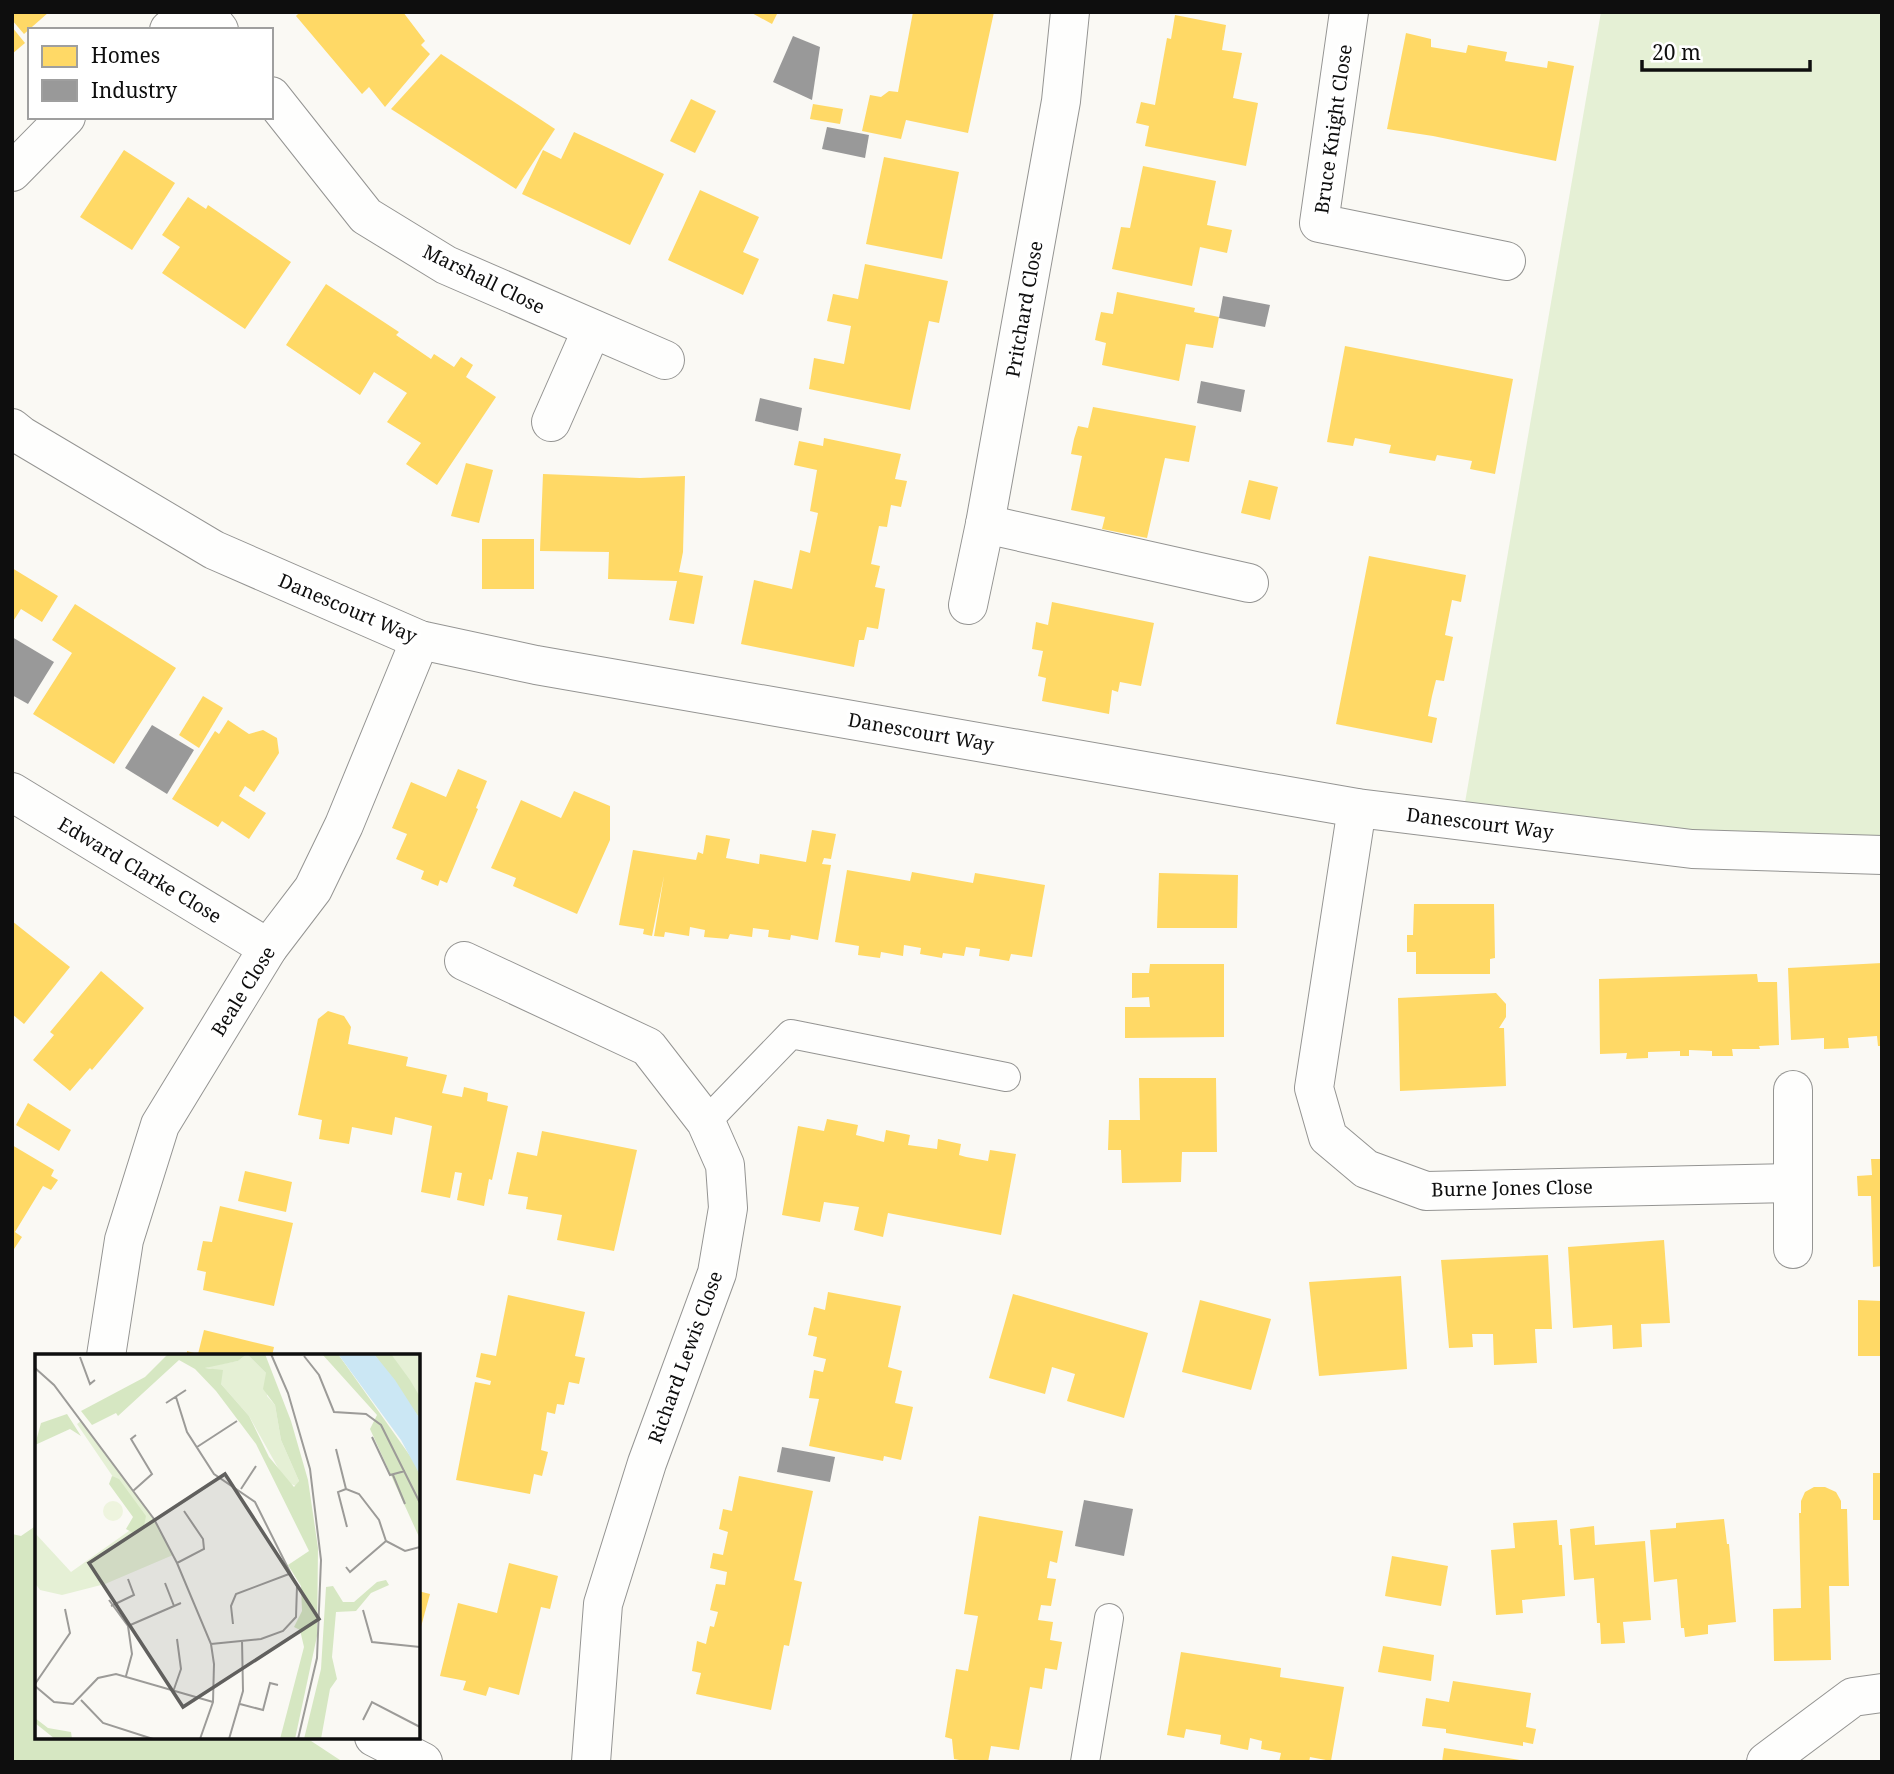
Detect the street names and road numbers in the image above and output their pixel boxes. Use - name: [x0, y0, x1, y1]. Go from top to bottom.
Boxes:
- street label: Bruce Knight Close: [1308, 43, 1358, 215]
- street label: Marshall Close: [419, 238, 549, 320]
- street label: Pritchard Close: [999, 239, 1049, 379]
- street label: Danescourt Way: [275, 567, 421, 649]
- street label: Danescourt Way: [846, 706, 996, 758]
- street label: Danescourt Way: [1405, 801, 1555, 845]
- street label: Edward Clarke Close: [53, 811, 227, 929]
- street label: Beale Close: [205, 941, 281, 1041]
- street label: Burne Jones Close: [1431, 1174, 1593, 1202]
- street label: Richard Lewis Close: [642, 1267, 728, 1447]

